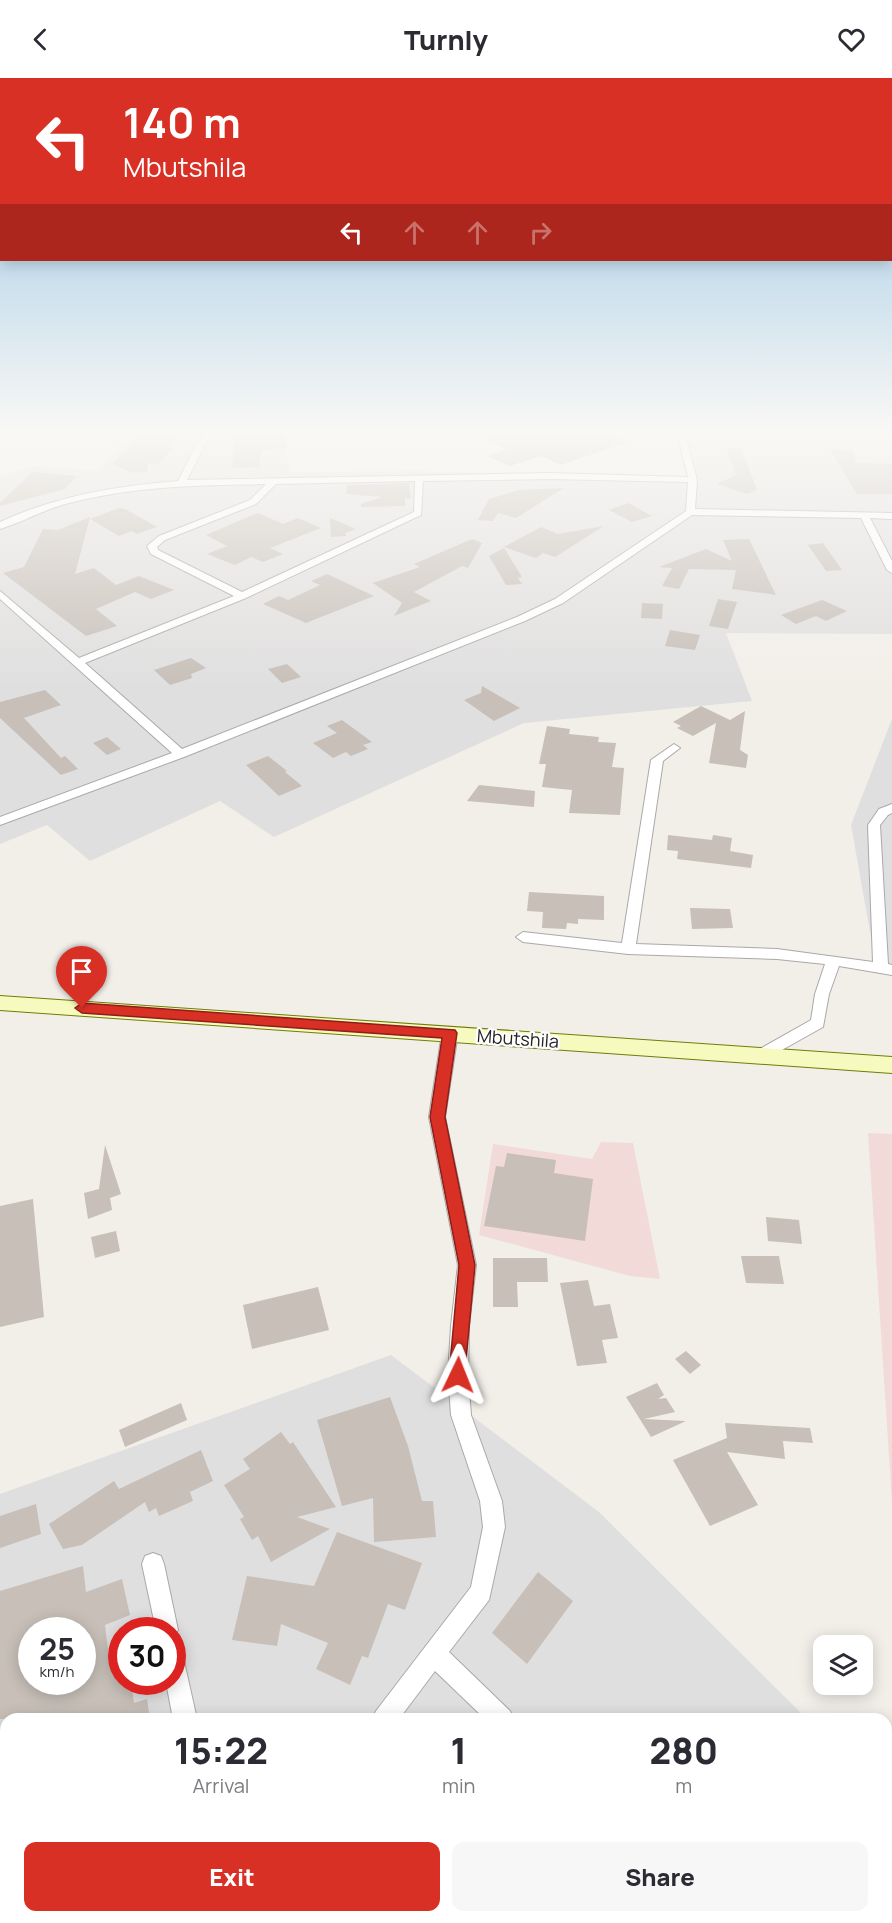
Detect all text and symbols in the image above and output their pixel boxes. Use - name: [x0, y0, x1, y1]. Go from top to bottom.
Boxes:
- text: Turnly: [404, 21, 488, 58]
- icon: back: [24, 23, 57, 56]
- icon: heart: [835, 23, 868, 56]
- text: 140 m: [123, 93, 241, 151]
- icon: left: [24, 102, 102, 180]
- text: Mbutshila: [123, 148, 246, 185]
- icon: left: [335, 216, 368, 249]
- icon: ahead: [398, 216, 431, 249]
- icon: ahead: [461, 216, 494, 249]
- icon: right: [524, 216, 557, 249]
- pin: [56, 946, 107, 1008]
- icon: arrive: [65, 955, 98, 988]
- street label: Mbutshila: [476, 1023, 560, 1053]
- position arrow: [426, 1343, 490, 1407]
- speed limit sign: 30: [108, 1617, 186, 1695]
- text: 25: [39, 1628, 75, 1669]
- map controls: [813, 1635, 873, 1695]
- button: layers: [813, 1635, 873, 1695]
- text: km/h: [40, 1661, 74, 1682]
- text: 15:22: [174, 1726, 268, 1775]
- text: 1: [451, 1726, 467, 1775]
- text: 280: [650, 1726, 718, 1775]
- text: Arrival: [192, 1772, 250, 1799]
- text: min: [442, 1772, 475, 1799]
- text: m: [675, 1772, 692, 1799]
- button: Exit: [24, 1842, 440, 1911]
- button: Share: [452, 1842, 868, 1911]

